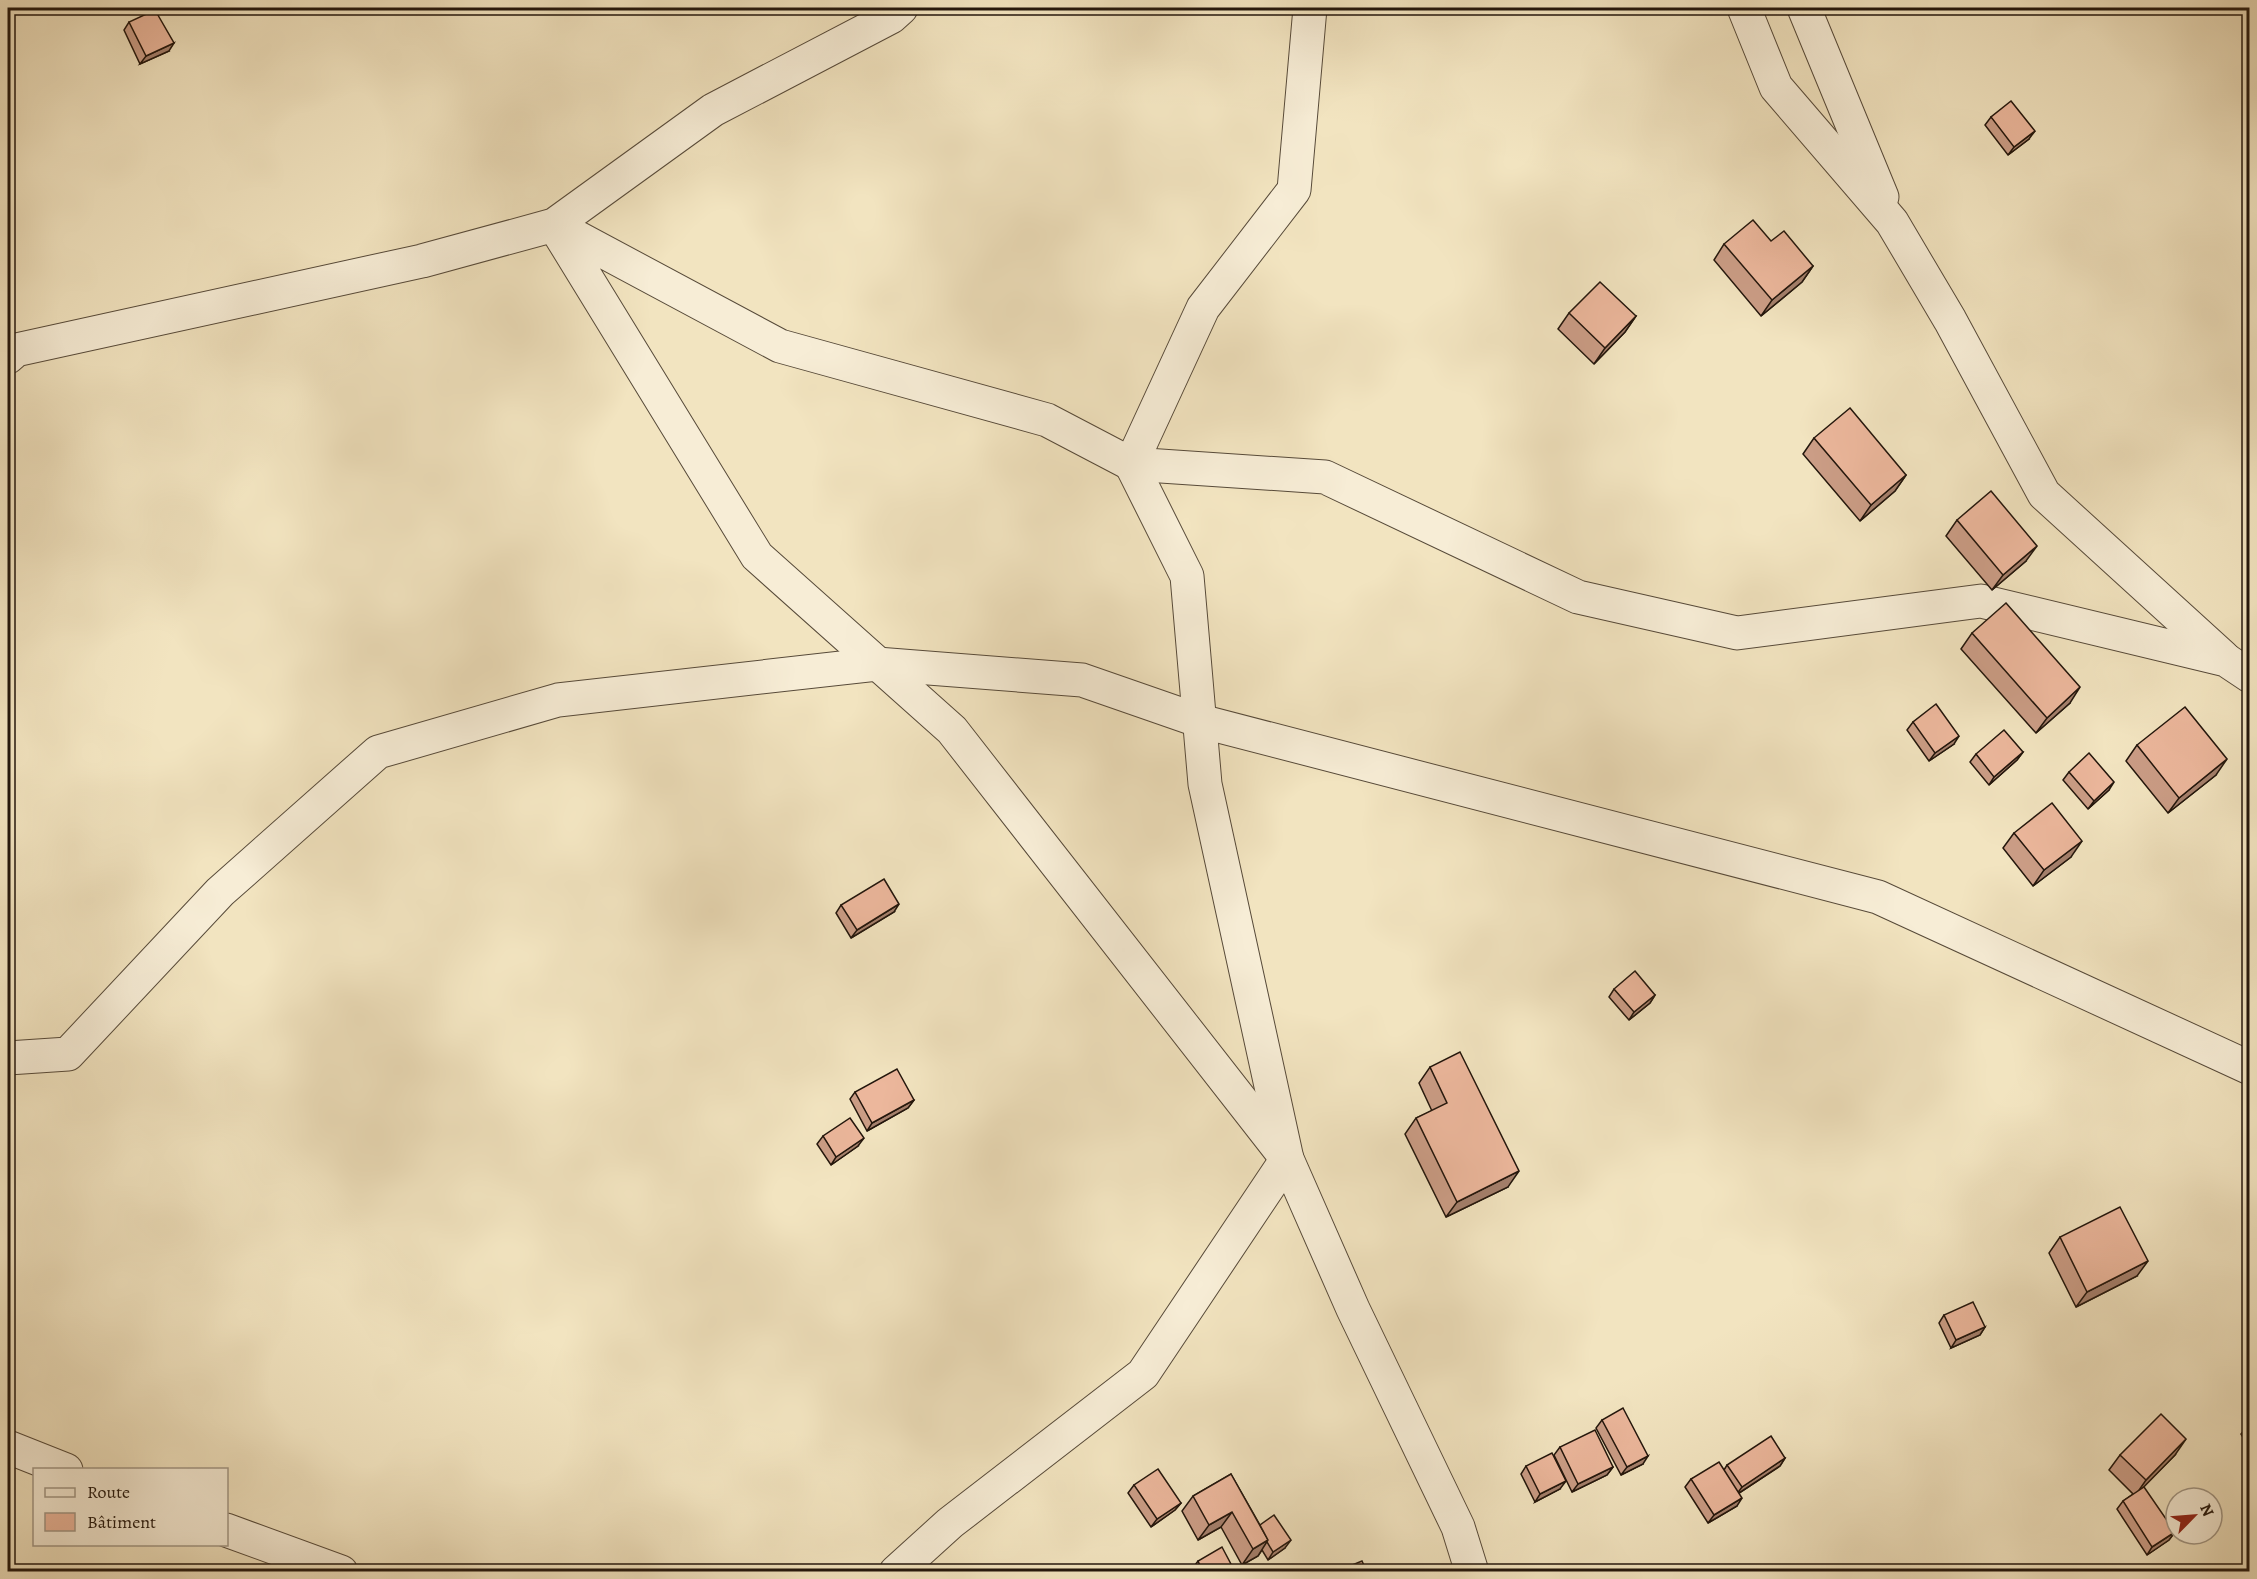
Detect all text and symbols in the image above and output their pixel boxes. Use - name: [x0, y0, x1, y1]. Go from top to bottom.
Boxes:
- legend: [33, 1468, 228, 1546]
- text: Route: [87, 1480, 130, 1504]
- north arrow: [2164, 1486, 2224, 1546]
- text: N: [2194, 1500, 2219, 1520]
- text: Bâtiment: [87, 1510, 156, 1534]

